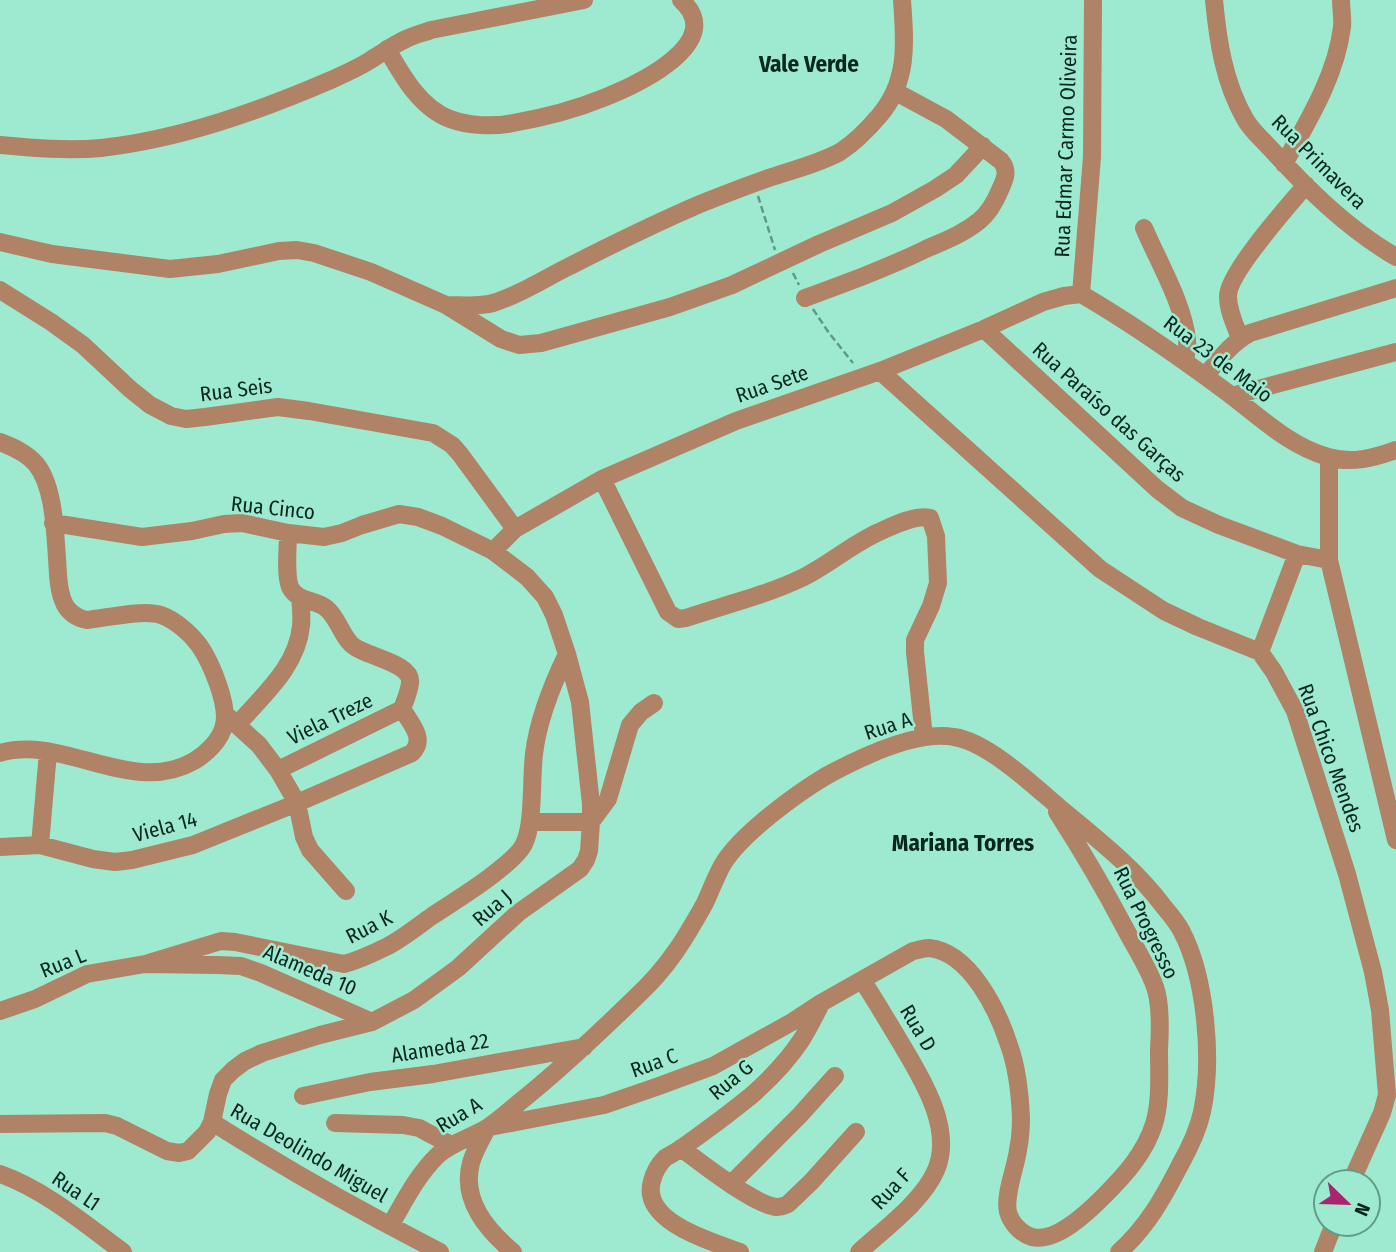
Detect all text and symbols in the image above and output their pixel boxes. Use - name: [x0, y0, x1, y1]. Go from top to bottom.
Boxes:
- street label: Rua Edmar Carmo Oliveira: [1049, 34, 1083, 258]
- district label: Vale Verde: [758, 50, 859, 78]
- street label: Rua Primavera: [1266, 109, 1372, 215]
- street label: Rua 23 de Maio: [1159, 310, 1277, 408]
- street label: Rua Paraíso das Garças: [1027, 336, 1191, 488]
- street label: Rua Sete: [732, 359, 812, 409]
- street label: Rua Seis: [198, 373, 274, 407]
- street label: Rua Cinco: [230, 491, 316, 525]
- street label: Rua Chico Mendes: [1292, 680, 1370, 836]
- street label: Viela Treze: [283, 687, 377, 751]
- street label: Rua A: [861, 706, 915, 746]
- street label: Viela 14: [130, 806, 200, 848]
- district label: Mariana Torres: [892, 829, 1034, 857]
- street label: Rua Progresso: [1108, 863, 1184, 983]
- street label: Rua J: [467, 884, 517, 932]
- street label: Rua K: [341, 904, 397, 950]
- street label: Alameda 10: [259, 939, 361, 1001]
- street label: Rua L: [36, 942, 90, 984]
- street label: Rua D: [894, 1000, 942, 1056]
- street label: Alameda 22: [389, 1027, 491, 1069]
- street label: Rua C: [627, 1042, 681, 1083]
- street label: Rua G: [704, 1054, 758, 1106]
- street label: Rua A: [431, 1091, 487, 1139]
- street label: Rua Deolindo Miguel: [226, 1097, 393, 1209]
- street label: Rua F: [866, 1163, 916, 1215]
- street label: Rua L1: [47, 1166, 105, 1216]
- north arrow: [1312, 1168, 1382, 1238]
- text: N: [1349, 1200, 1375, 1219]

